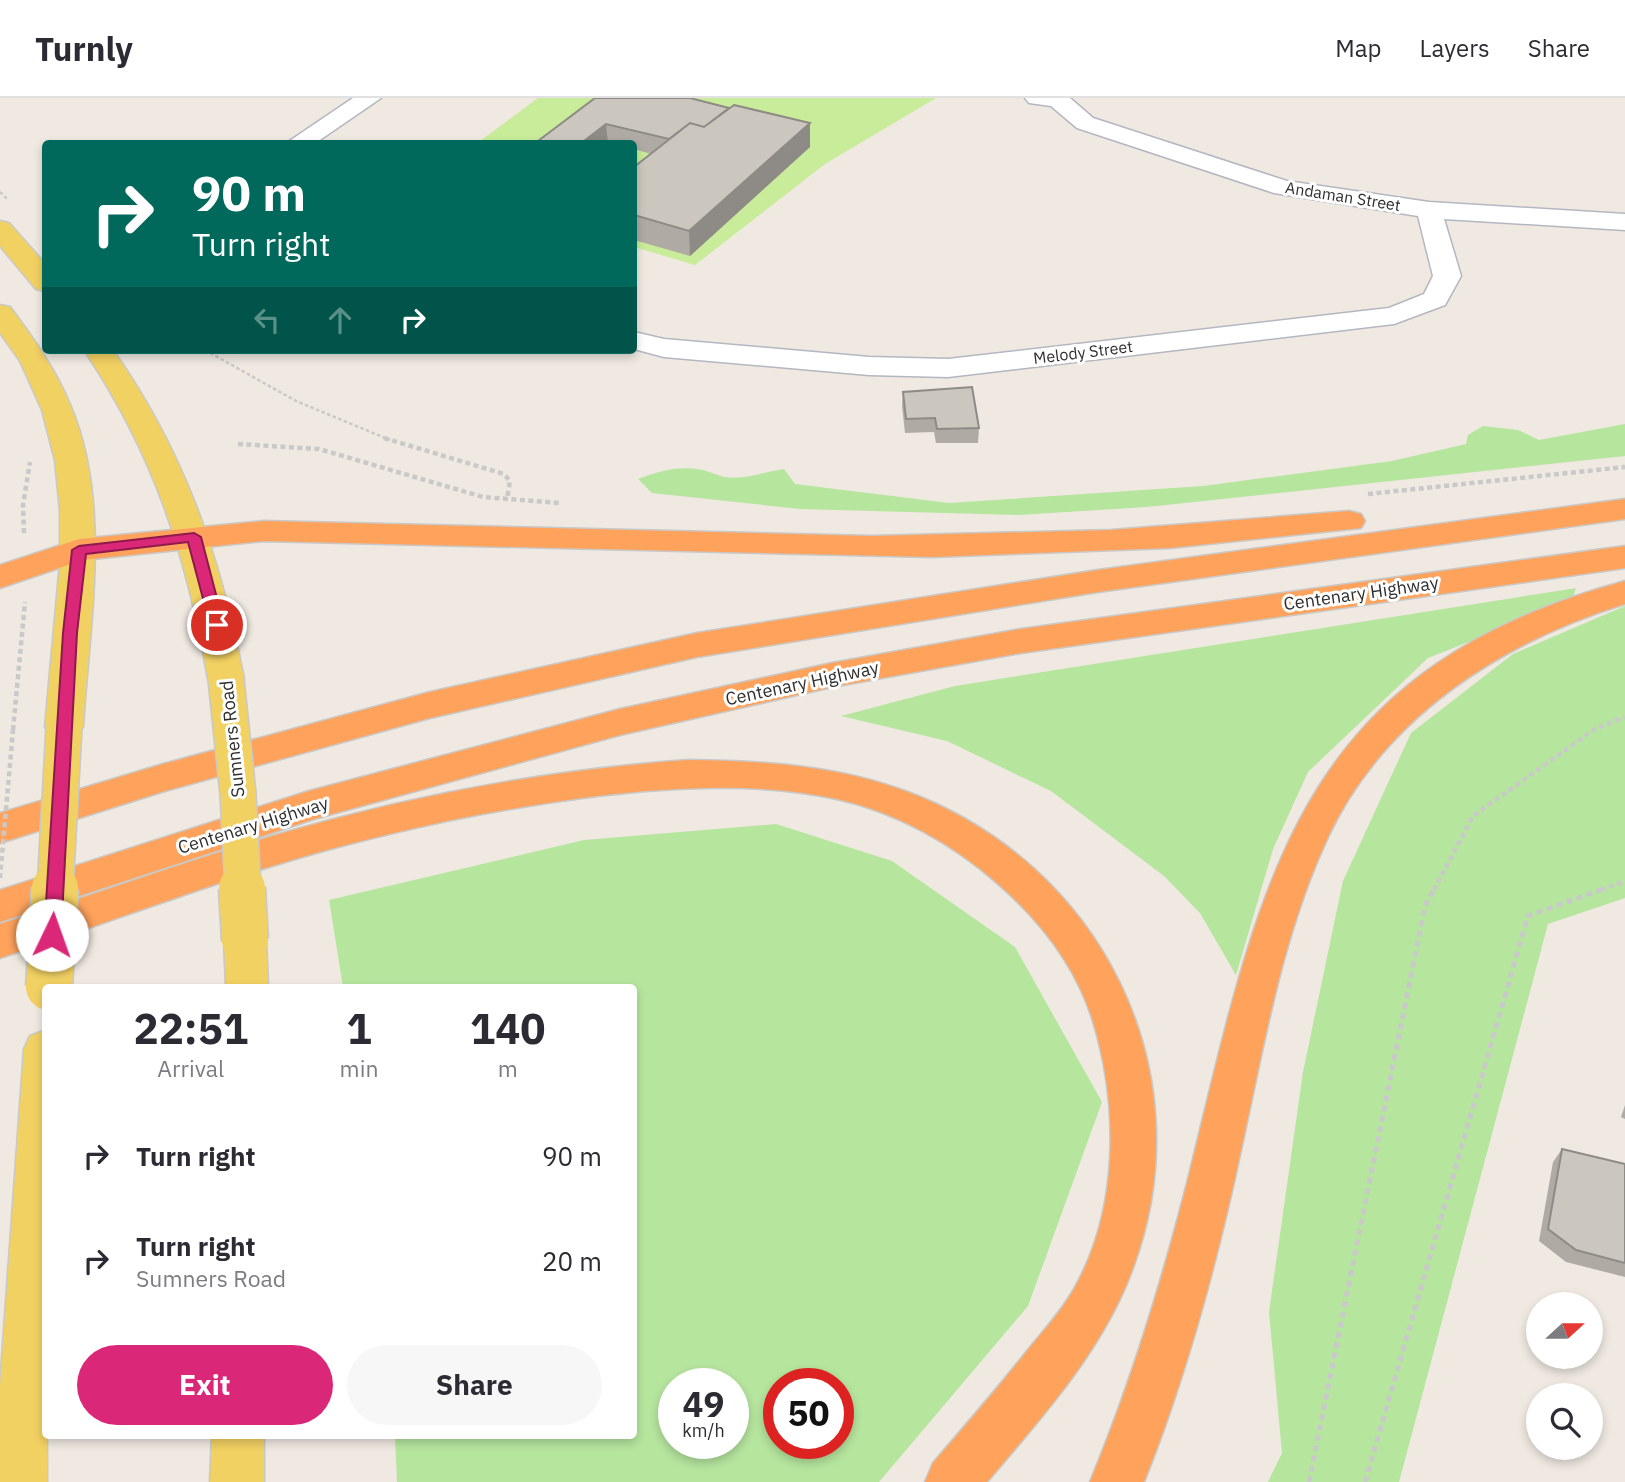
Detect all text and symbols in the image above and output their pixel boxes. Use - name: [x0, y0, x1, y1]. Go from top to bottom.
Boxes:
- text: Turnly: [35, 27, 133, 70]
- text: Map: [1335, 32, 1382, 64]
- text: Layers: [1420, 32, 1490, 64]
- text: Share: [1528, 32, 1590, 64]
- text: 90 m: [192, 161, 306, 224]
- icon: right: [77, 168, 168, 259]
- street label: Andaman Street: [1284, 177, 1402, 215]
- text: Turn right: [192, 223, 330, 265]
- icon: left: [248, 301, 286, 339]
- icon: ahead: [321, 301, 359, 339]
- icon: right: [394, 301, 432, 339]
- street label: Melody Street: [1032, 336, 1134, 368]
- street label: Centenary Highway: [1282, 571, 1440, 615]
- pin: [187, 595, 247, 655]
- icon: arrive: [198, 606, 236, 644]
- street label: Centenary Highway: [723, 656, 881, 710]
- street label: Sumners Road: [214, 679, 250, 799]
- street label: Centenary Highway: [175, 791, 331, 859]
- position arrow: [15, 898, 89, 972]
- text: 22:51: [133, 1001, 248, 1056]
- text: 1: [346, 1001, 372, 1056]
- text: 140: [470, 1001, 546, 1056]
- text: Arrival: [157, 1053, 224, 1083]
- text: min: [340, 1053, 378, 1083]
- text: m: [498, 1053, 518, 1083]
- icon: right: [77, 1137, 115, 1175]
- text: Turn right: [136, 1139, 255, 1173]
- text: 90 m: [542, 1139, 602, 1173]
- text: Turn right: [136, 1229, 255, 1263]
- icon: right: [77, 1242, 115, 1280]
- text: 20 m: [542, 1244, 602, 1278]
- text: Sumners Road: [136, 1263, 286, 1293]
- north arrow: [1526, 1292, 1603, 1368]
- map controls: [1526, 1292, 1603, 1460]
- button: Exit: [77, 1345, 333, 1425]
- button: Share: [347, 1345, 602, 1425]
- speed limit sign: 50: [763, 1368, 854, 1459]
- text: 49: [682, 1381, 725, 1427]
- button: search: [1526, 1383, 1603, 1460]
- text: km/h: [682, 1419, 725, 1442]

